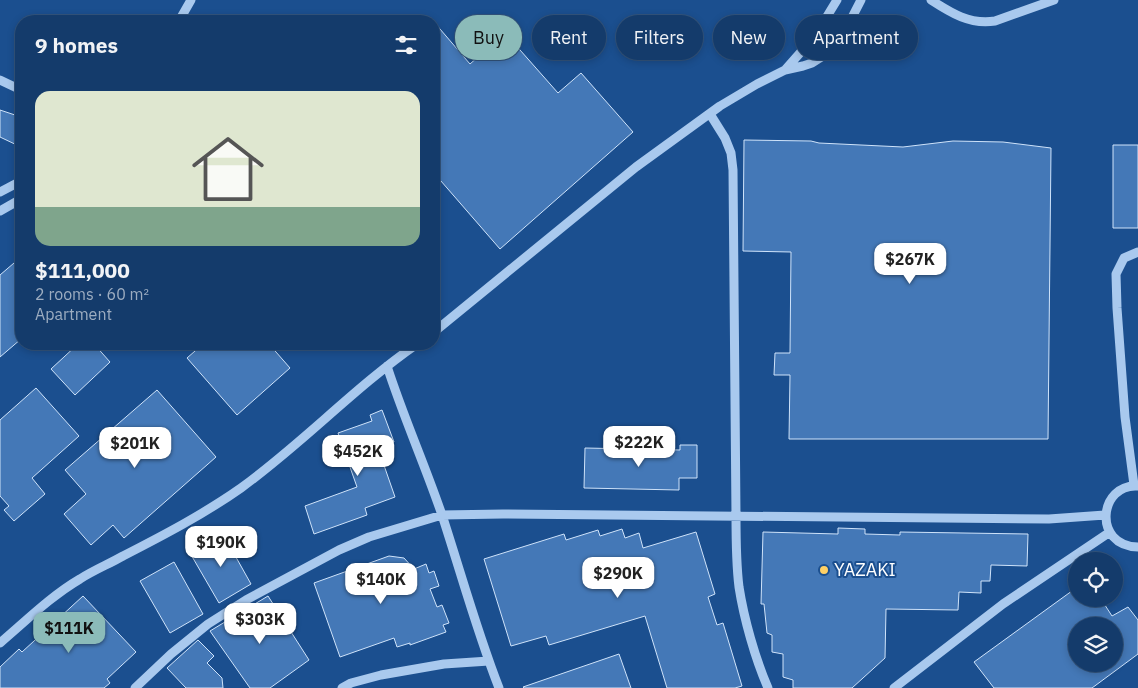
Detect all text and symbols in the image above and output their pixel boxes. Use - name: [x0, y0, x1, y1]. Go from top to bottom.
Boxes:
- chip: Buy: [455, 15, 522, 60]
- chip: Rent: [532, 15, 606, 60]
- chip: Filters: [616, 15, 703, 60]
- chip: New: [713, 15, 785, 60]
- chip: Apartment: [795, 15, 918, 60]
- text: 9 homes: [35, 31, 118, 59]
- icon: filters: [392, 31, 420, 59]
- icon: home: [183, 124, 273, 214]
- pin: $267K: [875, 242, 945, 285]
- text: $267K: [885, 249, 935, 269]
- text: $111,000: [35, 256, 130, 284]
- text: 2 rooms · 60 m²: [35, 284, 149, 304]
- text: Apartment: [35, 304, 112, 324]
- pin: $201K: [100, 426, 170, 469]
- pin: $222K: [604, 426, 674, 468]
- text: $222K: [614, 432, 664, 452]
- text: $201K: [110, 433, 160, 453]
- pin: $452K: [323, 434, 393, 477]
- text: $452K: [333, 441, 383, 461]
- pin: $190K: [186, 526, 256, 568]
- text: $190K: [196, 532, 246, 552]
- map controls: [1068, 552, 1123, 672]
- button: locate: [1068, 552, 1123, 607]
- pin: $290K: [583, 556, 653, 599]
- place label: YAZAKI: [834, 558, 896, 581]
- pin: $140K: [346, 562, 416, 605]
- text: $290K: [593, 563, 643, 583]
- marker: YAZAKI: [818, 564, 830, 576]
- text: $140K: [356, 569, 406, 589]
- pin: $303K: [225, 602, 295, 645]
- text: $303K: [235, 609, 285, 629]
- pin: $111K: [34, 612, 104, 654]
- button: layers: [1068, 617, 1123, 672]
- text: $111K: [44, 618, 94, 638]

